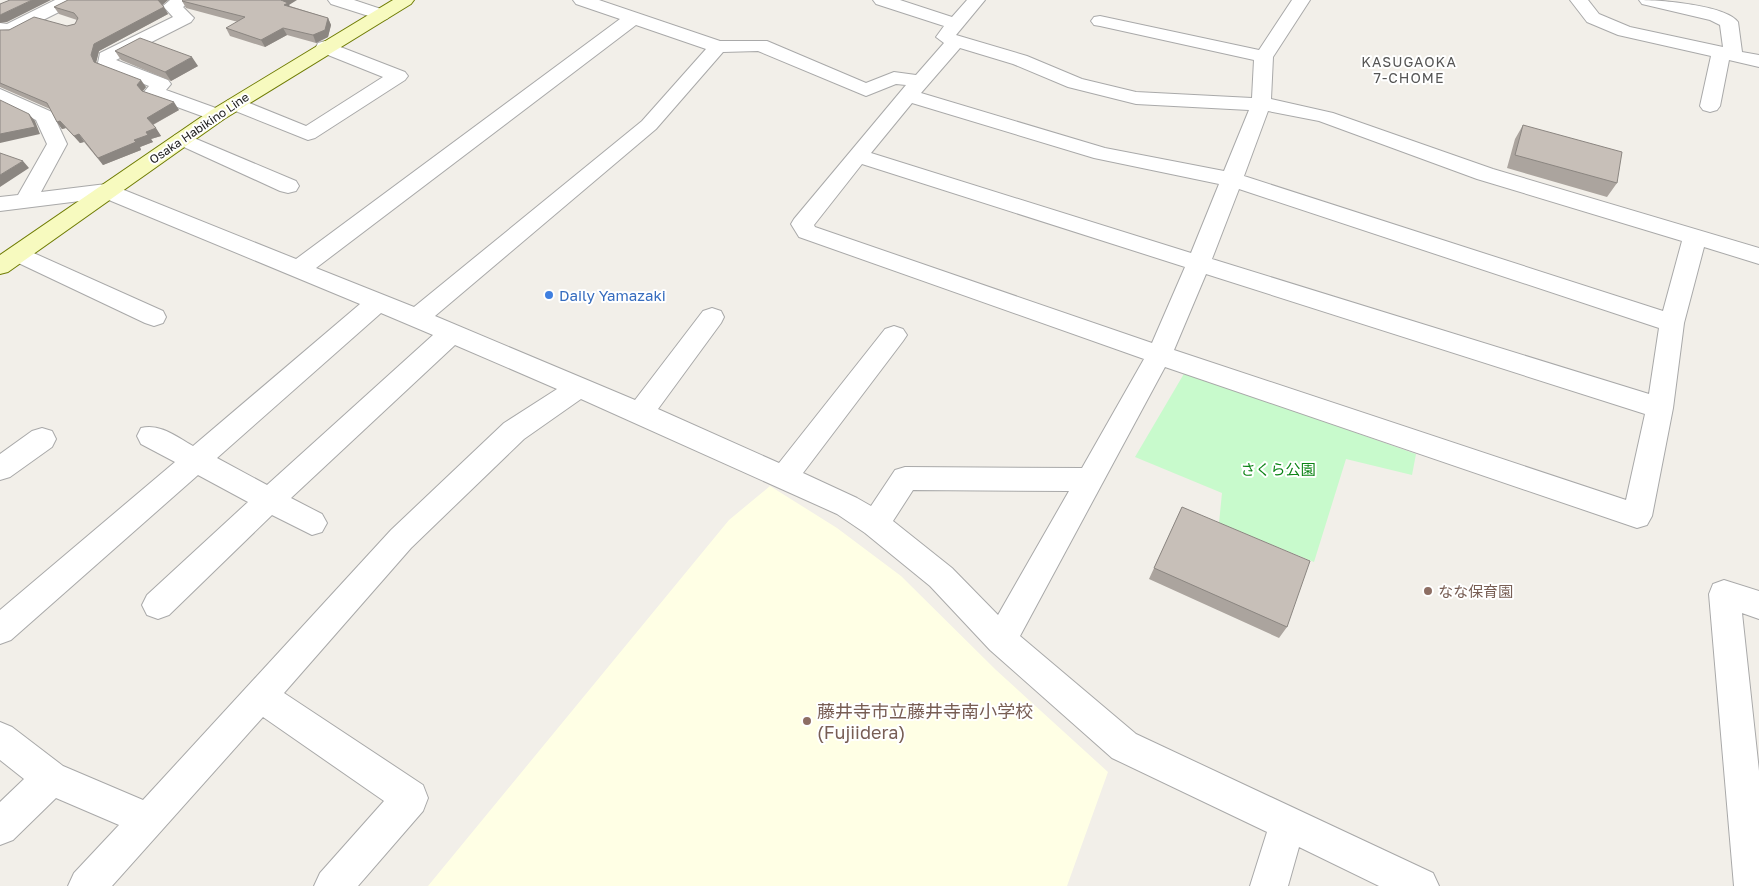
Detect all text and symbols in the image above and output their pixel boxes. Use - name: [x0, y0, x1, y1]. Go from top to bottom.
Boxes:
- district label: KASUGAOKA 7-CHOME: [1361, 53, 1457, 86]
- street label: Osaka Habikino Line: [146, 89, 252, 167]
- place label: Daily Yamazaki: [559, 286, 666, 304]
- marker: Daily Yamazaki: [543, 289, 555, 301]
- park label: さくら公園: [1240, 460, 1316, 478]
- place label: なな保育園: [1438, 582, 1513, 600]
- marker: なな保育園: [1422, 585, 1434, 597]
- place label: 藤井寺市立藤井寺南小学校 (Fujiidera): [817, 700, 1033, 743]
- marker: 藤井寺市立藤井寺南小学校 (Fujiidera): [801, 715, 813, 727]

